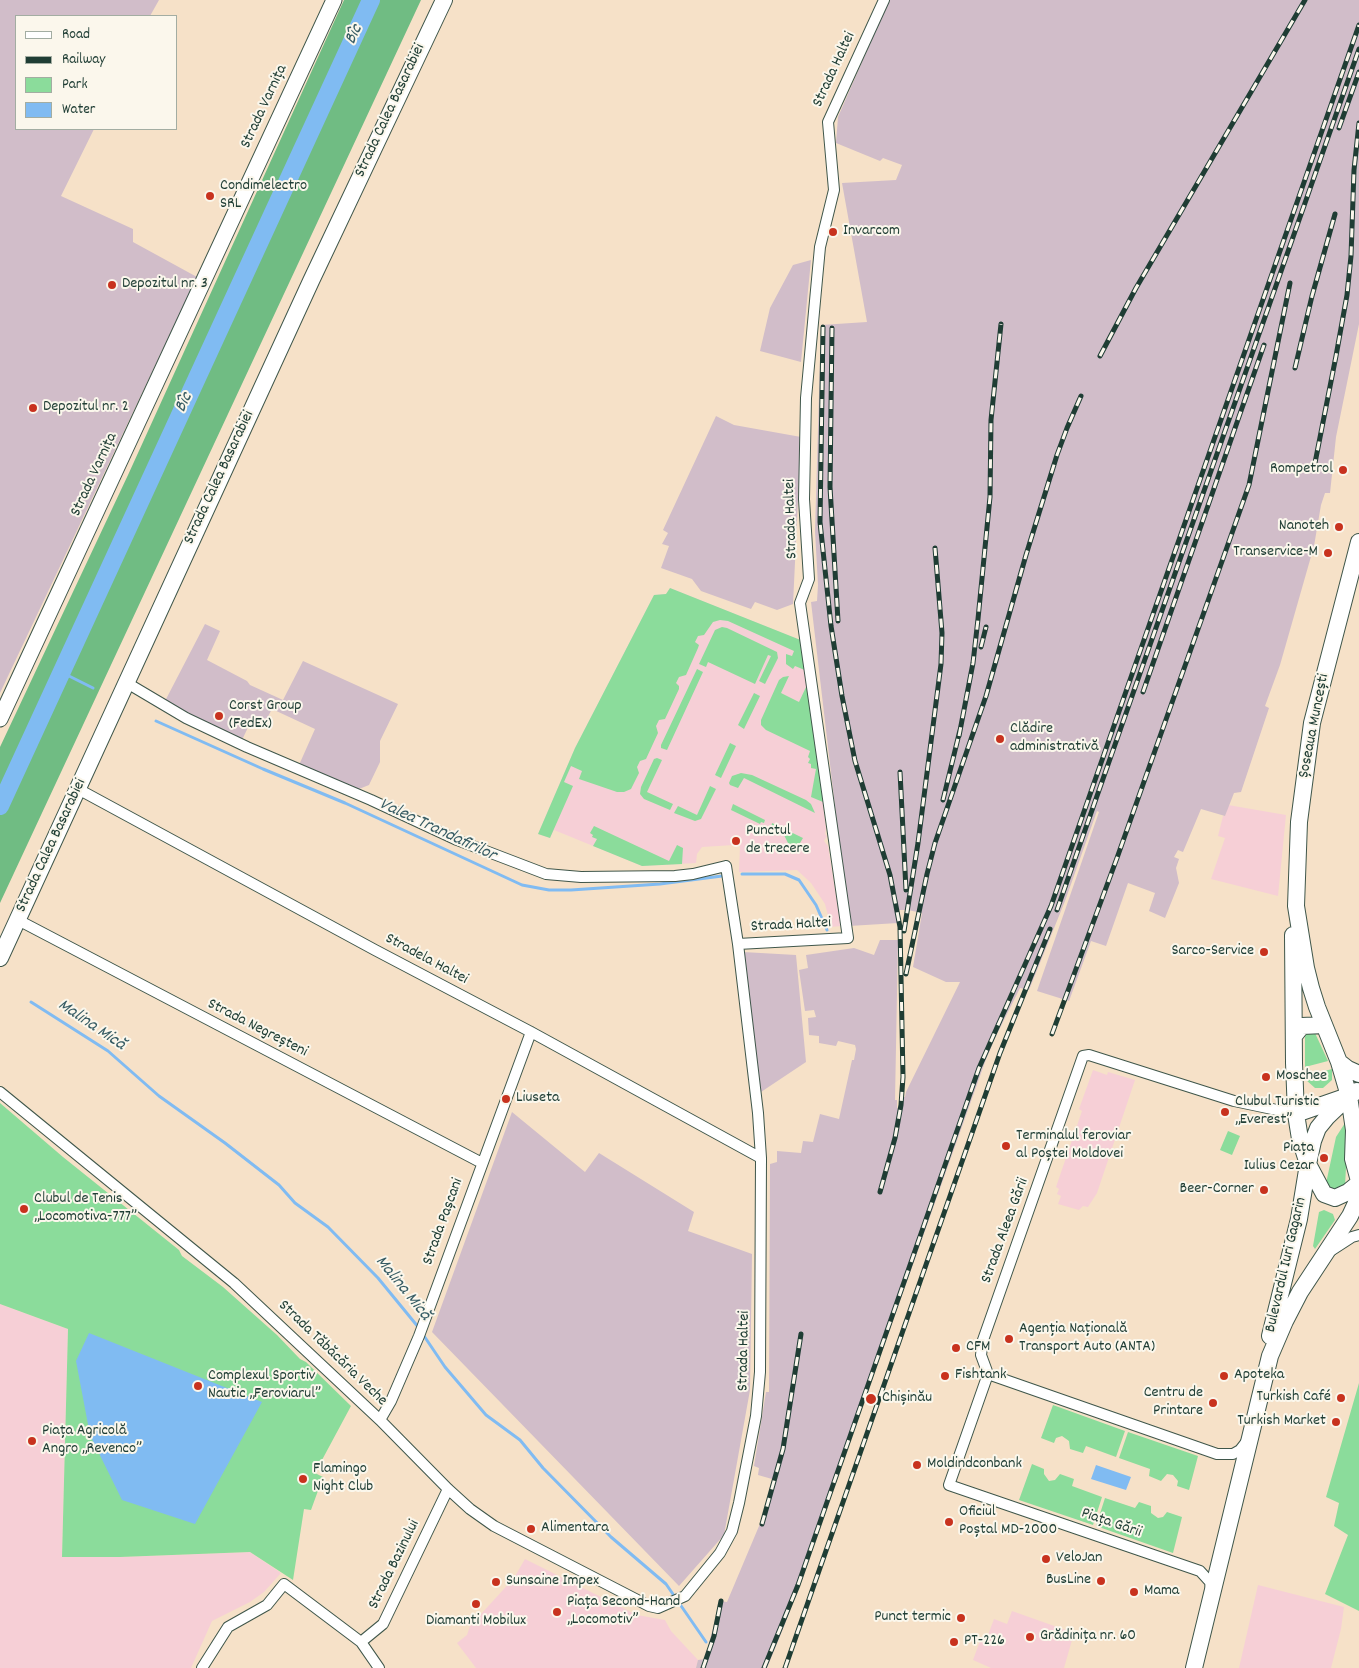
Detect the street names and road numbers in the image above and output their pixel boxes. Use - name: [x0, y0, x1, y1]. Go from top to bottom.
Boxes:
- street label: Strada Haltei: [809, 29, 861, 111]
- street label: Strada Calea Basarabiei: [352, 41, 430, 181]
- street label: Strada Varnița: [237, 62, 293, 152]
- street label: Strada Calea Basarabiei: [181, 408, 259, 548]
- street label: Strada Varnița: [67, 430, 123, 520]
- street label: Strada Haltei: [781, 478, 803, 560]
- street label: Șoseaua Muncești: [1295, 672, 1335, 780]
- street label: Strada Calea Basarabiei: [13, 776, 91, 916]
- street label: Strada Haltei: [750, 914, 832, 938]
- street label: Stradela Haltei: [381, 930, 471, 990]
- street label: Strada Negreșteni: [204, 995, 310, 1063]
- street label: Strada Pașcani: [419, 1176, 469, 1268]
- street label: Strada Aleea Gării: [978, 1176, 1034, 1286]
- street label: Bulevardul Iuri Gagarin: [1262, 1196, 1312, 1334]
- street label: Strada Tăbăcăria Veche: [273, 1297, 391, 1411]
- street label: Strada Haltei: [735, 1311, 755, 1391]
- street label: Piața Gării: [1078, 1505, 1144, 1543]
- street label: Strada Bazinului: [365, 1517, 425, 1613]

